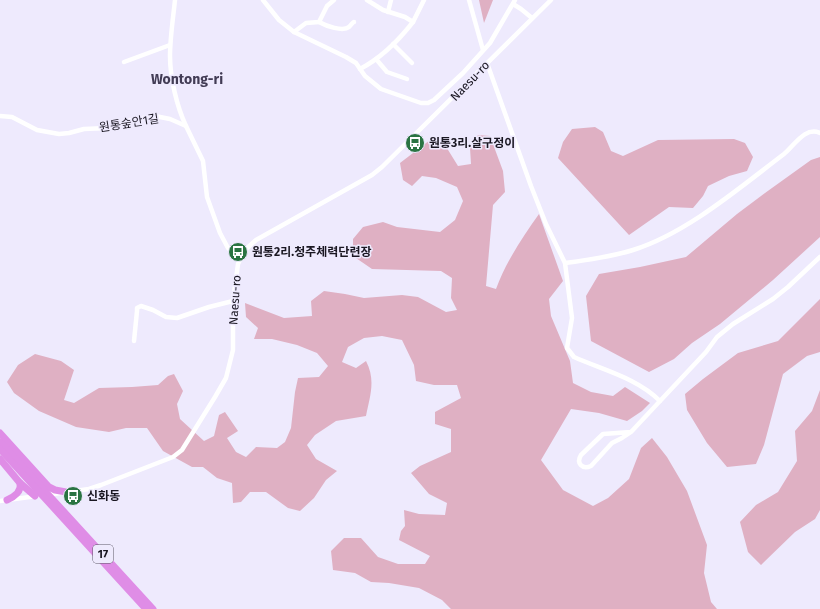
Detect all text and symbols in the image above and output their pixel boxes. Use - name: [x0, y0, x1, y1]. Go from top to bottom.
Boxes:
- street label: Naesu-ro: [448, 58, 492, 104]
- district label: Wontong-ri: [151, 71, 223, 88]
- street label: 원통숲안1길: [98, 111, 160, 135]
- bus stop icon: 원통3리.살구정이: [404, 132, 426, 154]
- place label: 원통3리.살구정이: [429, 136, 515, 150]
- bus stop icon: 원통2리.청주체력단련장: [227, 241, 249, 263]
- place label: 원통2리.청주체력단련장: [252, 245, 372, 259]
- street label: Naesu-ro: [226, 275, 244, 325]
- bus stop icon: 신화동: [62, 485, 84, 507]
- place label: 신화동: [87, 489, 120, 503]
- road number: 17: [93, 545, 113, 563]

